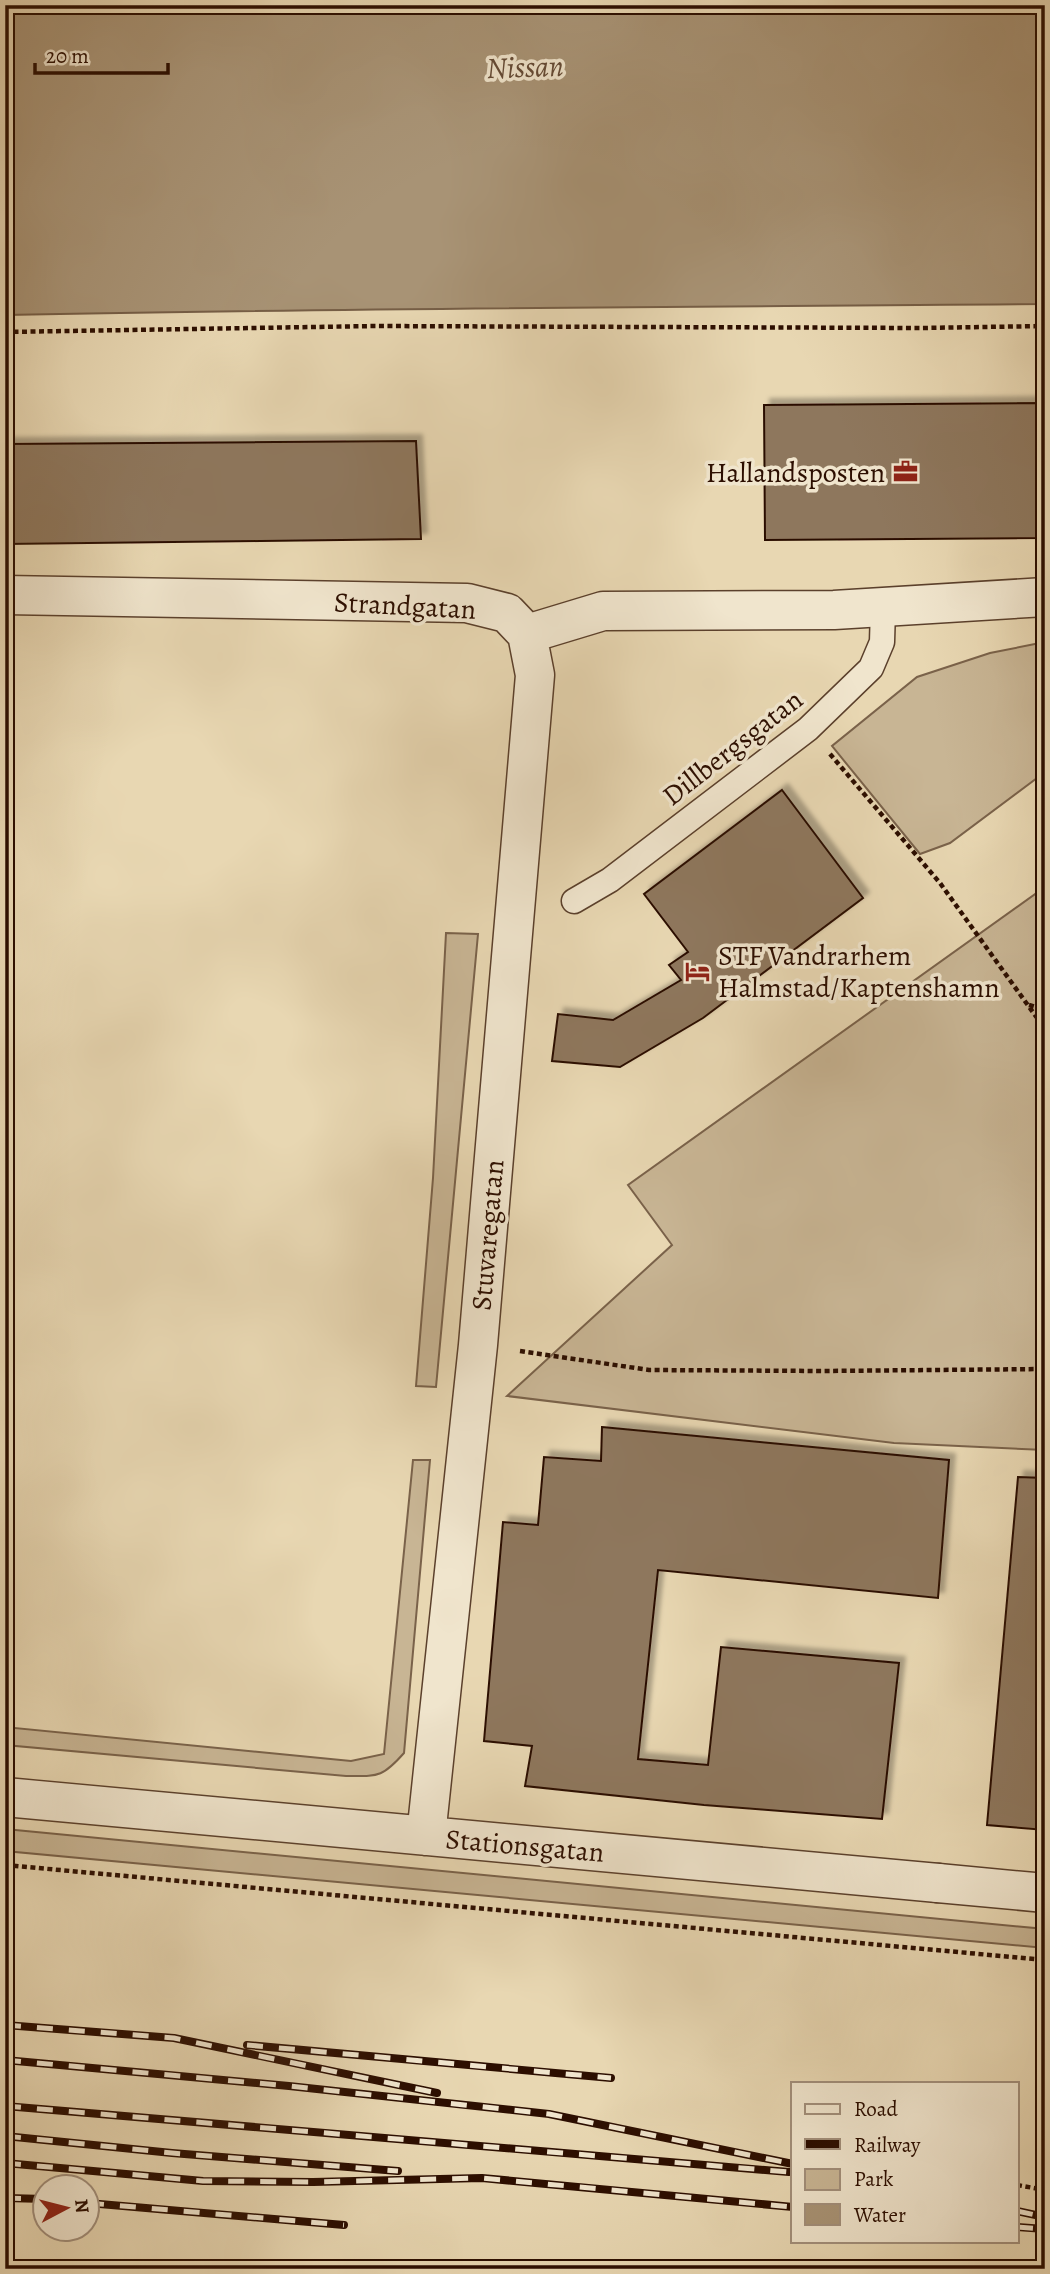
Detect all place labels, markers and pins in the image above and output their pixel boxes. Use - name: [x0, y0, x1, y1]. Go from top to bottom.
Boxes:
- place label: Hallandsposten: [706, 454, 885, 492]
- office icon: Hallandsposten: [891, 458, 919, 486]
- place label: STF Vandrarhem Halmstad/Kaptenshamn: [718, 937, 1000, 1007]
- hotel icon: STF Vandrarhem Halmstad/Kaptenshamn: [684, 957, 712, 985]

